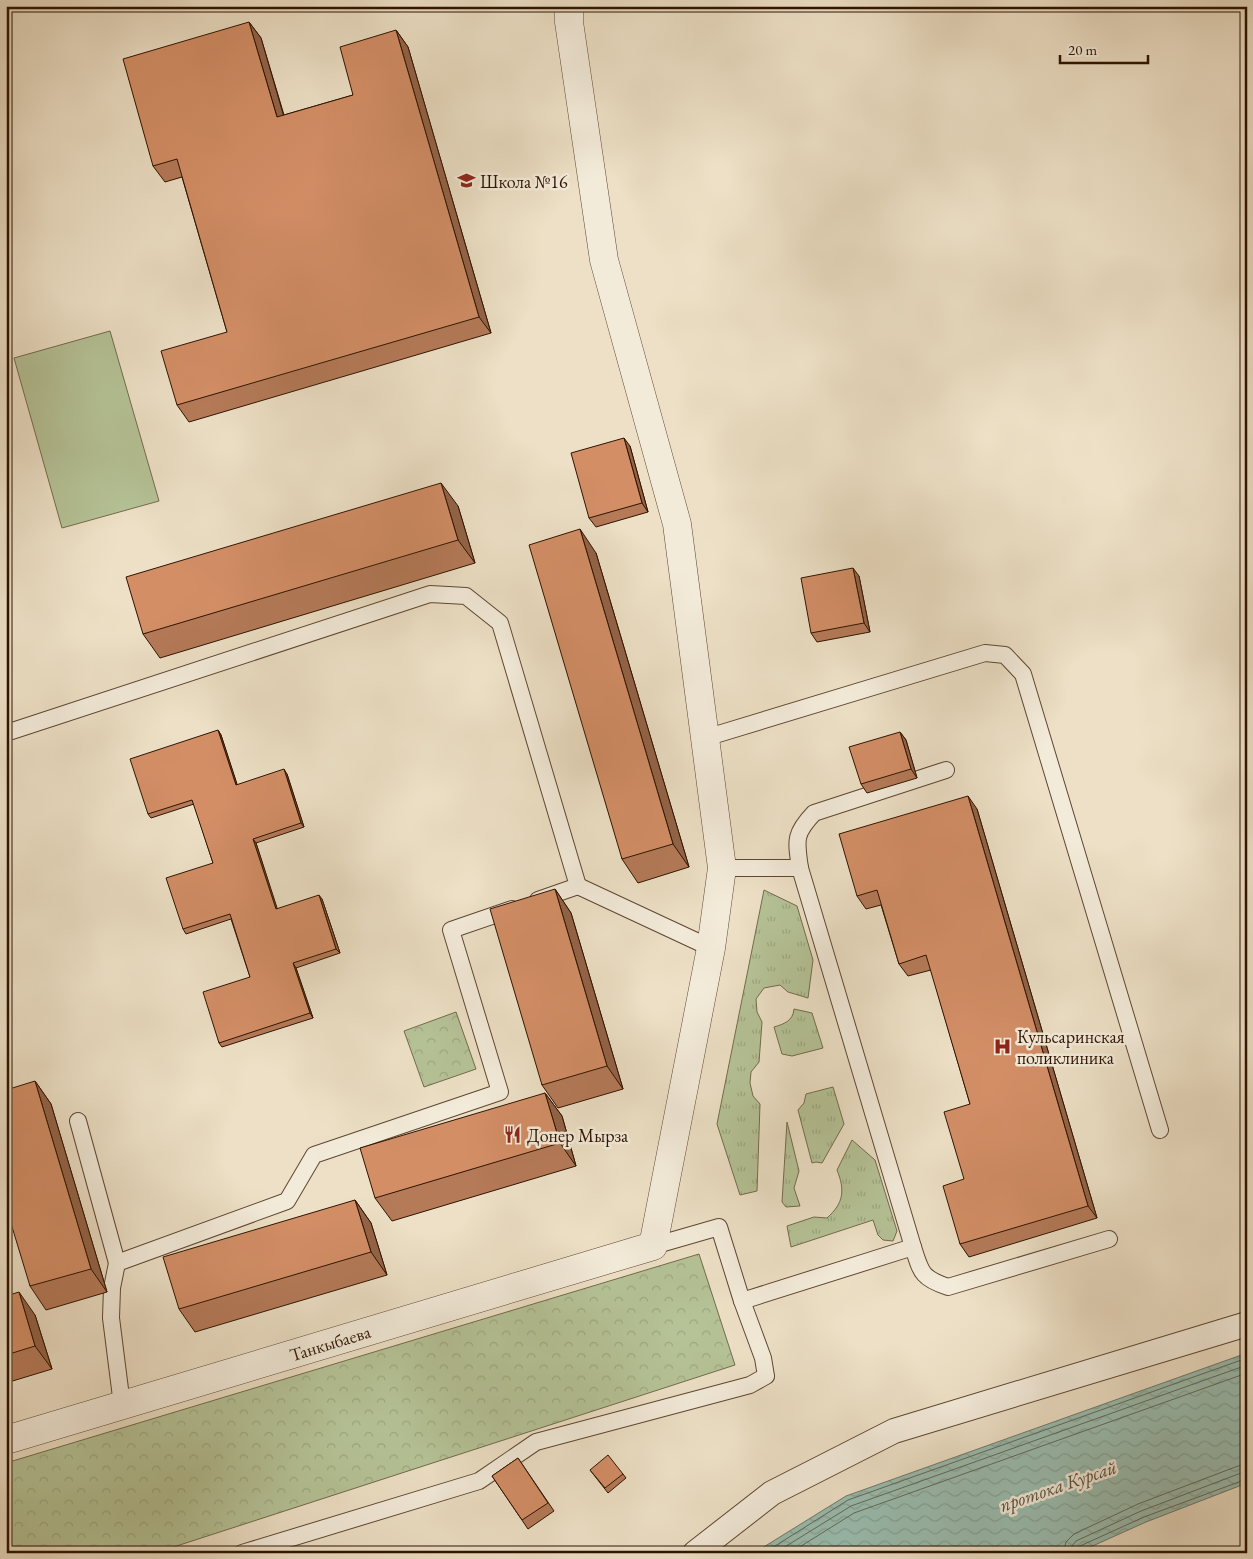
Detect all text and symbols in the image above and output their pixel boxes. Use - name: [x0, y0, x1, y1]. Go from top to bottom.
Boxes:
- scale bar: [1060, 32, 1148, 64]
- text: 20 m: [1068, 40, 1097, 59]
- place label: Школа №16: [480, 170, 568, 193]
- school or university icon: Школа №16: [456, 171, 476, 191]
- place label: Кульсаринская поликлиника: [1017, 1025, 1125, 1069]
- hospital icon: Кульсаринская поликлиника: [993, 1036, 1013, 1056]
- place label: Донер Мырза: [527, 1124, 629, 1147]
- restaurant icon: Донер Мырза: [503, 1125, 523, 1145]
- street label: Танкыбаева: [287, 1320, 374, 1366]
- water label: протока Курсай: [996, 1454, 1120, 1518]

